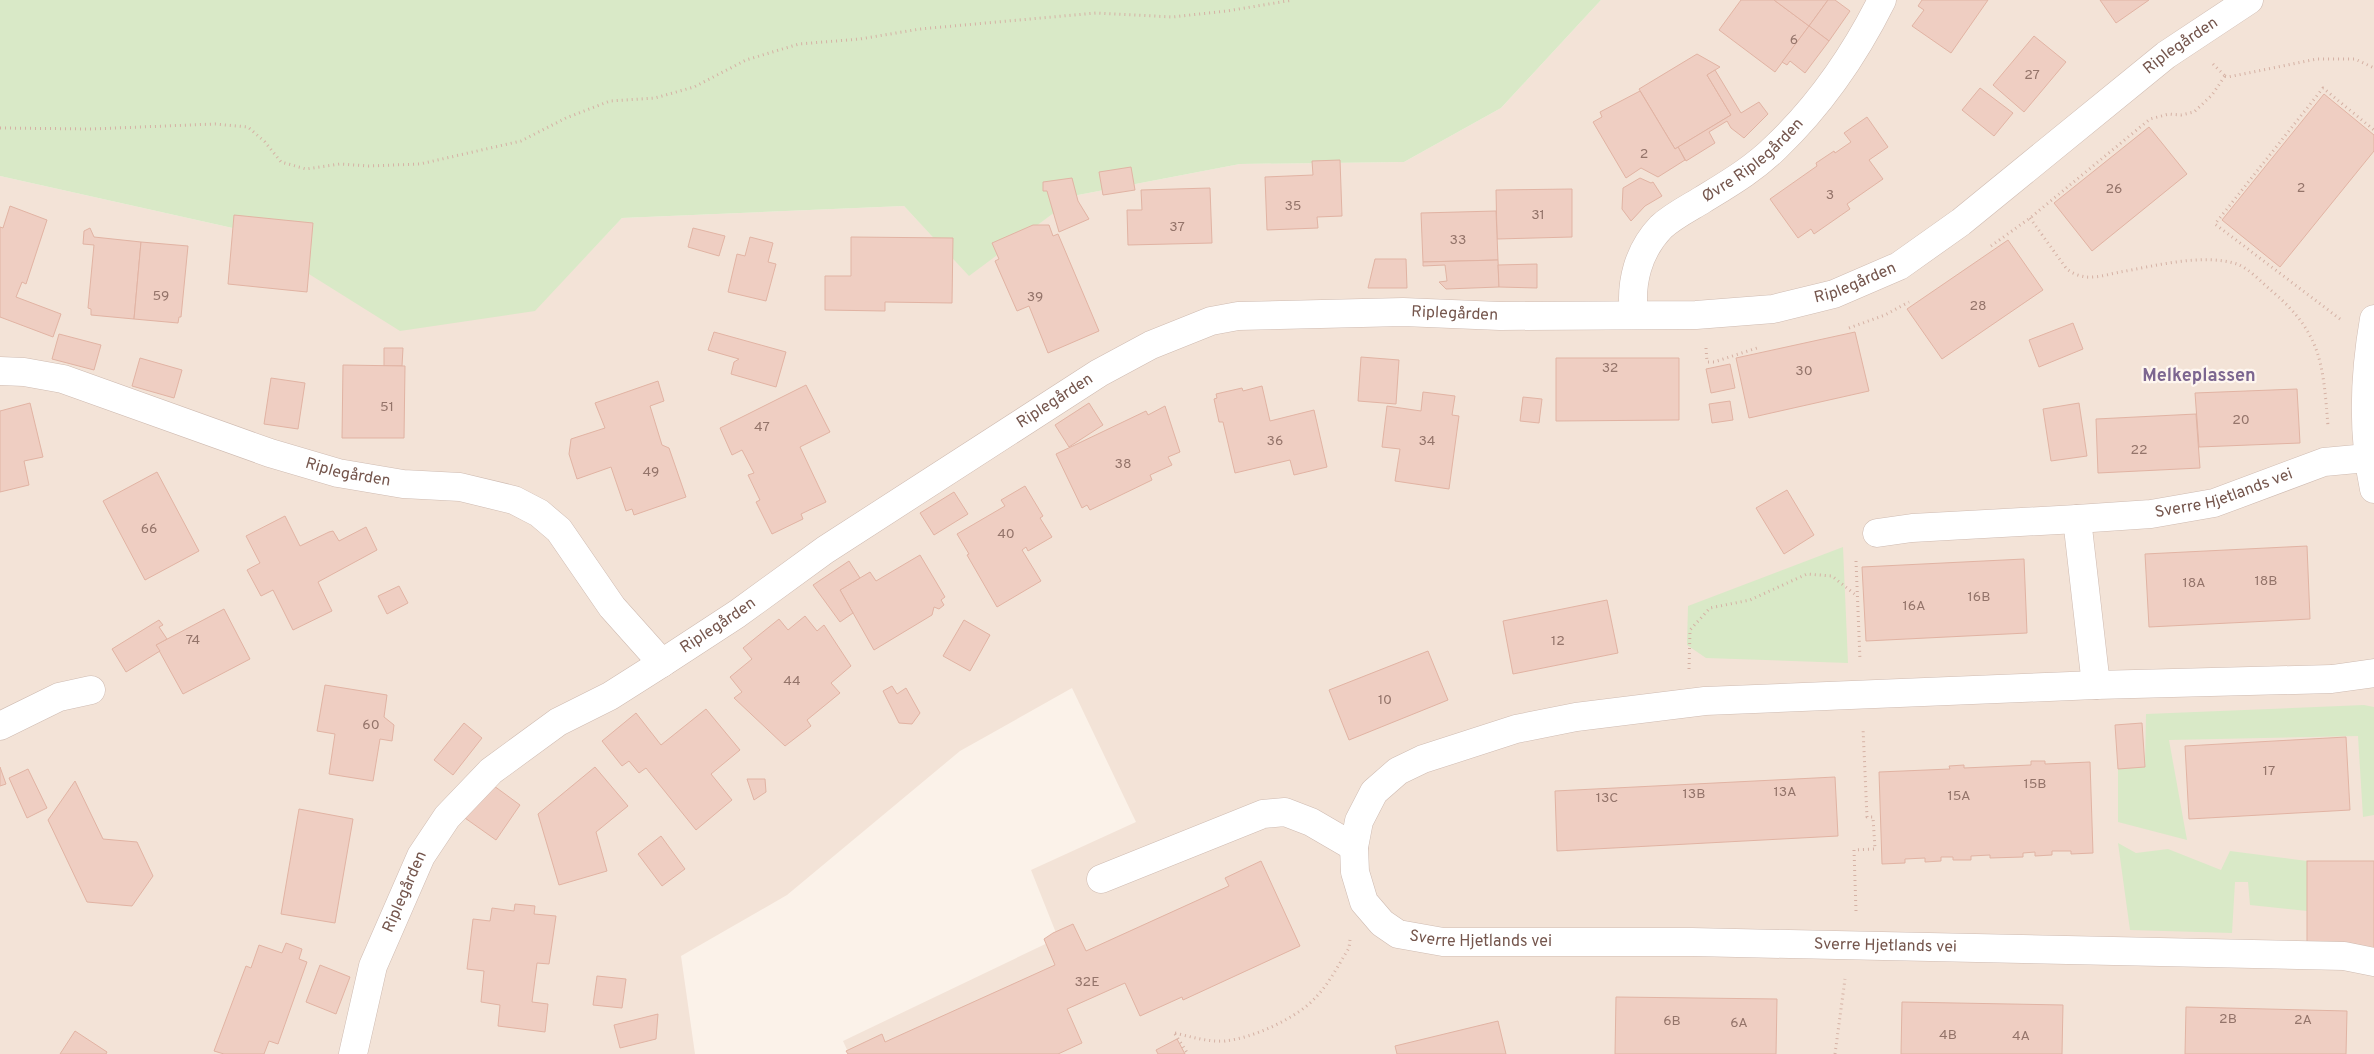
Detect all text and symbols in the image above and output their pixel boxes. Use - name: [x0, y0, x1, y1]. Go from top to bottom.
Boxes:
- street label: Riplegården: [2139, 13, 2222, 79]
- house number: 6: [1790, 32, 1798, 49]
- house number: 27: [2024, 67, 2040, 84]
- street label: Øvre Riplegården: [1699, 114, 1808, 207]
- house number: 2: [1640, 146, 1648, 163]
- house number: 2: [2297, 180, 2305, 197]
- house number: 26: [2106, 181, 2122, 198]
- house number: 3: [1826, 187, 1834, 204]
- house number: 35: [1284, 198, 1302, 215]
- house number: 31: [1531, 207, 1545, 224]
- house number: 37: [1169, 219, 1185, 236]
- house number: 33: [1450, 232, 1466, 249]
- street label: Riplegården: [1812, 258, 1900, 308]
- house number: 59: [153, 288, 169, 305]
- house number: 39: [1027, 289, 1043, 306]
- house number: 28: [1969, 298, 1987, 315]
- street label: Riplegården: [1411, 302, 1498, 326]
- house number: 32: [1602, 360, 1618, 377]
- house number: 30: [1795, 363, 1813, 380]
- district label: Melkeplassen: [2142, 365, 2256, 388]
- street label: Riplegården: [1013, 369, 1097, 433]
- house number: 51: [380, 399, 394, 416]
- house number: 20: [2232, 412, 2250, 429]
- house number: 47: [754, 419, 770, 436]
- house number: 36: [1267, 433, 1283, 450]
- house number: 34: [1418, 433, 1436, 450]
- house number: 22: [2130, 442, 2148, 459]
- street label: Riplegården: [303, 454, 392, 492]
- house number: 38: [1115, 456, 1131, 473]
- house number: 49: [643, 464, 659, 481]
- street label: Sverre Hjetlands vei: [2153, 464, 2296, 523]
- house number: 66: [141, 521, 157, 538]
- house number: 40: [997, 526, 1015, 543]
- house number: 18B: [2255, 573, 2277, 590]
- house number: 18A: [2182, 575, 2206, 592]
- house number: 16B: [1968, 589, 1990, 606]
- street label: Riplegården: [677, 593, 760, 658]
- house number: 16A: [1903, 598, 1925, 615]
- house number: 74: [186, 632, 200, 649]
- house number: 12: [1551, 633, 1565, 650]
- house number: 44: [783, 673, 801, 690]
- house number: 10: [1378, 692, 1392, 709]
- house number: 60: [362, 717, 380, 734]
- house number: 17: [2263, 763, 2275, 780]
- house number: 15B: [2023, 776, 2047, 793]
- house number: 13A: [1773, 784, 1797, 801]
- house number: 13B: [1683, 786, 1705, 803]
- house number: 15A: [1947, 788, 1971, 805]
- house number: 13C: [1596, 790, 1618, 807]
- street label: Riplegården: [379, 848, 432, 936]
- street label: Sverre Hjetlands vei: [1408, 926, 1552, 952]
- street label: Sverre Hjetlands vei: [1814, 935, 1957, 958]
- house number: 32E: [1074, 974, 1100, 991]
- house number: 2B: [2219, 1011, 2237, 1028]
- house number: 2A: [2294, 1012, 2312, 1029]
- house number: 6B: [1663, 1013, 1681, 1030]
- house number: 6A: [1730, 1015, 1748, 1032]
- house number: 4B: [1939, 1027, 1957, 1044]
- house number: 4A: [2012, 1028, 2030, 1045]

